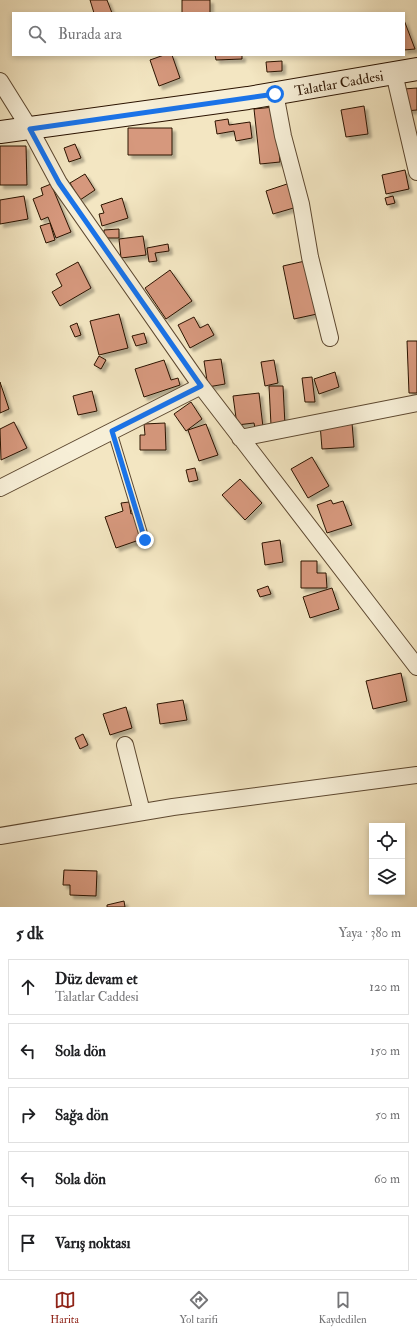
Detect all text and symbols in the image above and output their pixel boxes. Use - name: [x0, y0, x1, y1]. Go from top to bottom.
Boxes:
- search box: [12, 12, 405, 56]
- icon: search: [26, 23, 48, 45]
- text: Burada ara: [58, 25, 122, 44]
- street label: Talatlar Caddesi: [293, 67, 385, 100]
- route start: [266, 85, 284, 103]
- route end: [136, 531, 154, 549]
- map controls: [369, 823, 405, 895]
- button: locate: [369, 823, 405, 859]
- button: layers: [369, 859, 405, 895]
- text: 5 dk: [16, 923, 44, 944]
- text: Yaya · 380 m: [338, 925, 401, 941]
- text: Düz devam et: [55, 970, 138, 989]
- icon: ahead: [17, 976, 39, 998]
- text: 120 m: [369, 979, 400, 995]
- text: Talatlar Caddesi: [55, 989, 139, 1005]
- icon: left: [17, 1040, 39, 1062]
- text: Sola dön: [55, 1042, 106, 1061]
- text: 150 m: [370, 1043, 400, 1059]
- icon: right: [17, 1104, 39, 1126]
- text: Sağa dön: [55, 1106, 109, 1125]
- text: 50 m: [375, 1107, 400, 1123]
- icon: left: [17, 1168, 39, 1190]
- text: Sola dön: [55, 1170, 106, 1189]
- text: 60 m: [374, 1171, 400, 1187]
- icon: arrive: [17, 1232, 39, 1254]
- text: Varış noktası: [55, 1234, 130, 1253]
- tab: Harita: [50, 1289, 79, 1326]
- tab: Yol tarifi: [179, 1289, 218, 1326]
- tab: Kaydedilen: [319, 1289, 367, 1326]

